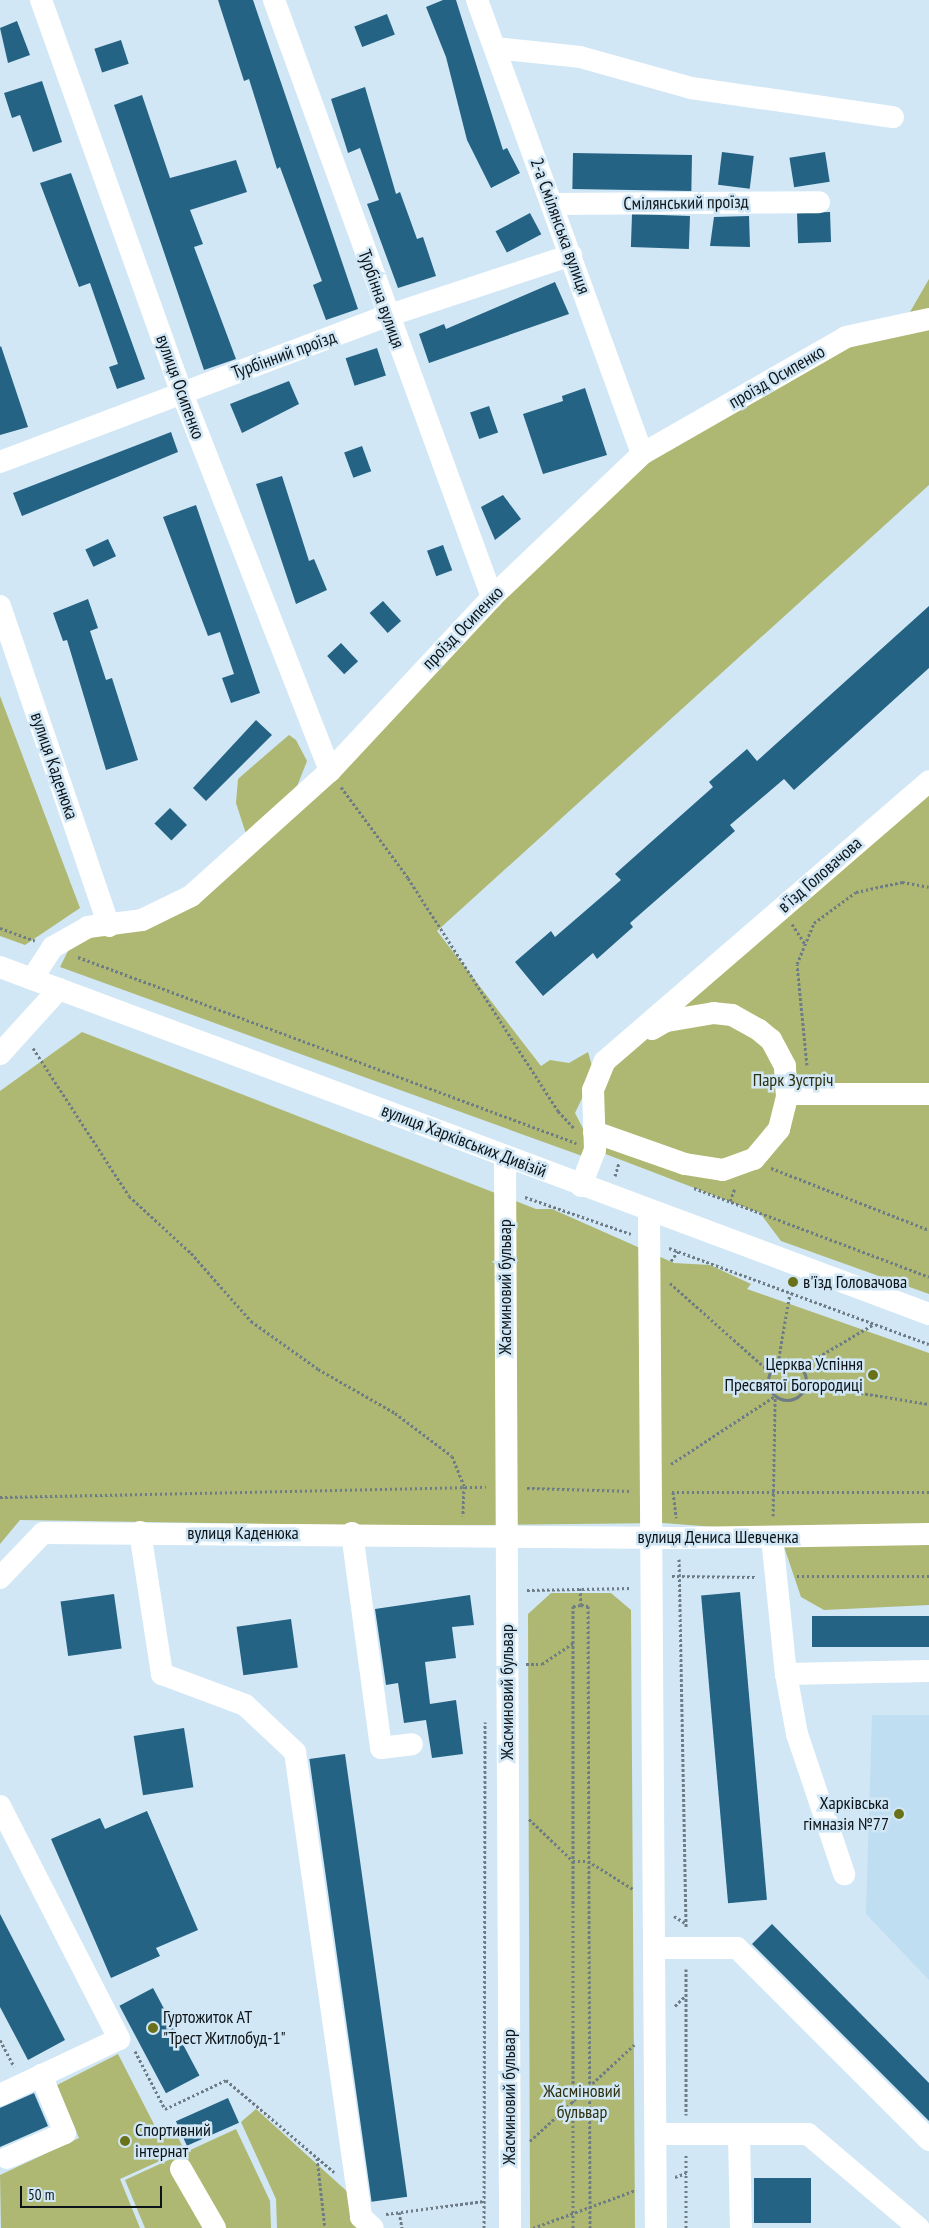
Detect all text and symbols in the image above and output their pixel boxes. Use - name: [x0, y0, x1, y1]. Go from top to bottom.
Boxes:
- street label: 2-а Смілянська вулиця: [525, 155, 595, 297]
- street label: Смілянський проїзд: [623, 191, 749, 215]
- street label: Турбінна вулиця: [353, 247, 409, 351]
- street label: Турбінний проїзд: [229, 326, 339, 384]
- street label: вулиця Осипенко: [151, 332, 209, 442]
- street label: проїзд Осипенко: [725, 341, 829, 413]
- street label: проїзд Осипенко: [418, 582, 508, 674]
- street label: вулиця Каденюка: [26, 710, 82, 822]
- street label: в'їзд Головачова: [774, 833, 866, 917]
- park label: Парк Зустріч: [753, 1069, 833, 1091]
- street label: вулиця Харківських Дивізій: [378, 1099, 550, 1183]
- street label: Жасминовий бульвар: [494, 1219, 516, 1355]
- place label: в'їзд Головачова: [803, 1271, 907, 1293]
- marker: в'їзд Головачова: [787, 1276, 799, 1288]
- place label: Церква Успіння Пресвятої Богородиці: [725, 1354, 863, 1396]
- marker: Церква Успіння Пресвятої Богородиці: [867, 1369, 879, 1381]
- street label: вулиця Каденюка: [187, 1522, 299, 1544]
- street label: вулиця Дениса Шевченка: [637, 1526, 799, 1548]
- street label: Жасминовий бульвар: [496, 1624, 518, 1760]
- place label: Харківська гімназія №77: [803, 1793, 889, 1836]
- marker: Харківська гімназія №77: [893, 1808, 905, 1820]
- place label: Гуртожиток АТ "Трест Житлобуд-1": [163, 2007, 286, 2050]
- marker: Гуртожиток АТ "Трест Житлобуд-1": [147, 2022, 159, 2034]
- street label: Жасминовий бульвар: [498, 2029, 520, 2165]
- park label: Жасміновий бульвар: [543, 2081, 621, 2124]
- place label: Спортивний інтернат: [135, 2120, 211, 2162]
- marker: Спортивний інтернат: [119, 2135, 131, 2147]
- scale bar: [22, 2176, 165, 2208]
- text: 50 m: [28, 2185, 54, 2204]

